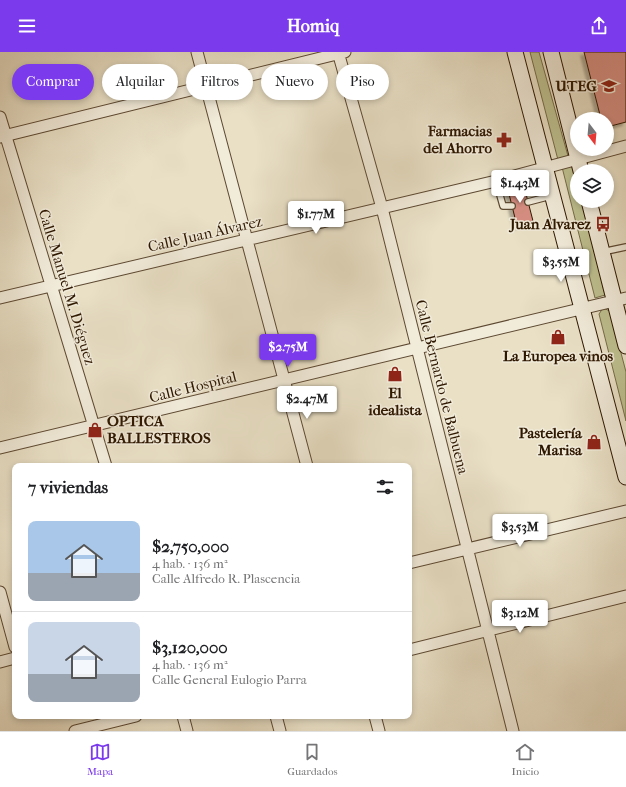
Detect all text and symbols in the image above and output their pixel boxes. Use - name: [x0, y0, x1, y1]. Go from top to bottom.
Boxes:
- icon: menu: [16, 15, 38, 37]
- icon: share: [588, 15, 610, 37]
- text: Homiq: [287, 16, 339, 37]
- chip: Comprar: [12, 64, 94, 100]
- chip: Alquilar: [102, 64, 178, 100]
- chip: Filtros: [186, 64, 253, 100]
- chip: Nuevo: [261, 64, 328, 100]
- chip: Piso: [336, 64, 389, 100]
- place label: UTEG: [555, 77, 597, 95]
- school or university icon: UTEG: [600, 77, 618, 95]
- north arrow: [570, 112, 614, 156]
- map controls: [570, 112, 614, 208]
- place label: Farmacias del Ahorro: [423, 122, 492, 157]
- pharmacy icon: Farmacias del Ahorro: [495, 131, 513, 149]
- button: layers: [570, 164, 614, 208]
- pin: $1.43M: [487, 170, 553, 204]
- text: $1.43M: [500, 175, 540, 190]
- pin: $1.77M: [283, 201, 349, 235]
- text: $1.77M: [297, 206, 335, 221]
- street label: Calle Manuel M. Diéguez: [35, 207, 99, 367]
- street label: Calle Juan Álvarez: [146, 212, 264, 256]
- place label: Juan Alvarez: [508, 215, 591, 233]
- bus stop icon: Juan Alvarez: [594, 215, 612, 233]
- pin: $3.55M: [528, 249, 594, 283]
- text: $3.55M: [542, 254, 580, 269]
- street label: Calle Bernardo de Balbuena: [412, 298, 473, 477]
- shop icon: La Europea vinos: [549, 328, 567, 346]
- pin: $2.75M: [255, 334, 321, 368]
- text: $2.75M: [268, 339, 308, 354]
- place label: La Europea vinos: [503, 347, 614, 365]
- shop icon: El idealista: [386, 365, 404, 383]
- street label: Calle Hospital: [147, 367, 239, 407]
- place label: El idealista: [367, 384, 423, 419]
- pin: $2.47M: [274, 386, 340, 420]
- text: $2.47M: [286, 391, 328, 406]
- place label: OPTICA BALLESTEROS: [107, 412, 211, 447]
- shop icon: OPTICA BALLESTEROS: [86, 421, 104, 439]
- place label: Pastelería Marisa: [519, 424, 583, 459]
- shop icon: Pastelería Marisa: [585, 433, 603, 451]
- icon: filters: [374, 476, 396, 498]
- text: 7 viviendas: [28, 477, 108, 497]
- pin: $3.53M: [487, 514, 553, 548]
- text: $3.53M: [501, 519, 539, 534]
- text: $2,750,000: [152, 536, 229, 556]
- icon: home: [60, 537, 108, 585]
- text: 4 hab. · 136 m²: [152, 556, 228, 571]
- text: Calle Alfredo R. Plascencia: [152, 571, 300, 586]
- pin: $3.12M: [487, 600, 553, 634]
- text: $3.12M: [501, 605, 539, 620]
- text: $3,120,000: [152, 637, 228, 657]
- icon: home: [60, 638, 108, 686]
- text: 4 hab. · 136 m²: [152, 657, 228, 672]
- text: Calle General Eulogio Parra: [152, 672, 307, 687]
- tab: Mapa: [87, 741, 113, 778]
- tab: Guardados: [287, 741, 338, 778]
- tab: Inicio: [512, 741, 539, 778]

